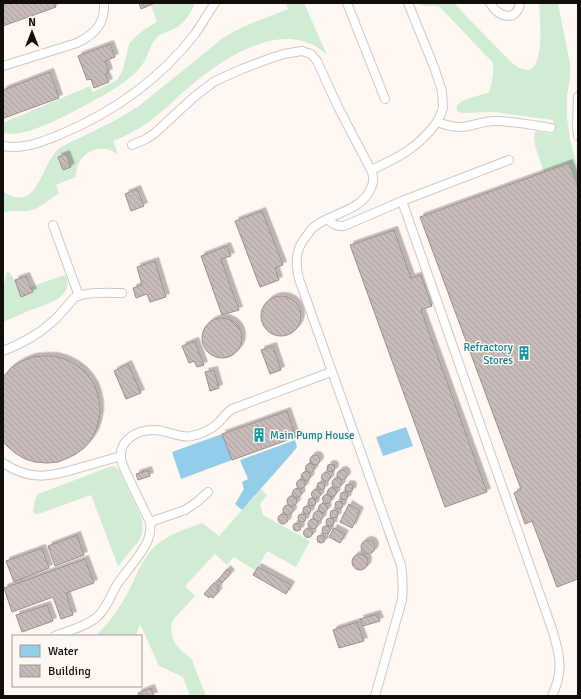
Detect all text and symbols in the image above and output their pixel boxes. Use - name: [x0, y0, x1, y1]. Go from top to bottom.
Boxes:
- north arrow: [12, 12, 52, 52]
- text: N: [28, 16, 36, 29]
- place label: Refractory Stores: [464, 341, 514, 367]
- building icon: Refractory Stores: [516, 345, 532, 361]
- building icon: Main Pump House: [251, 427, 267, 443]
- place label: Main Pump House: [270, 429, 355, 442]
- legend: [12, 635, 142, 687]
- text: Water: [48, 644, 79, 659]
- text: Building: [48, 664, 91, 679]

